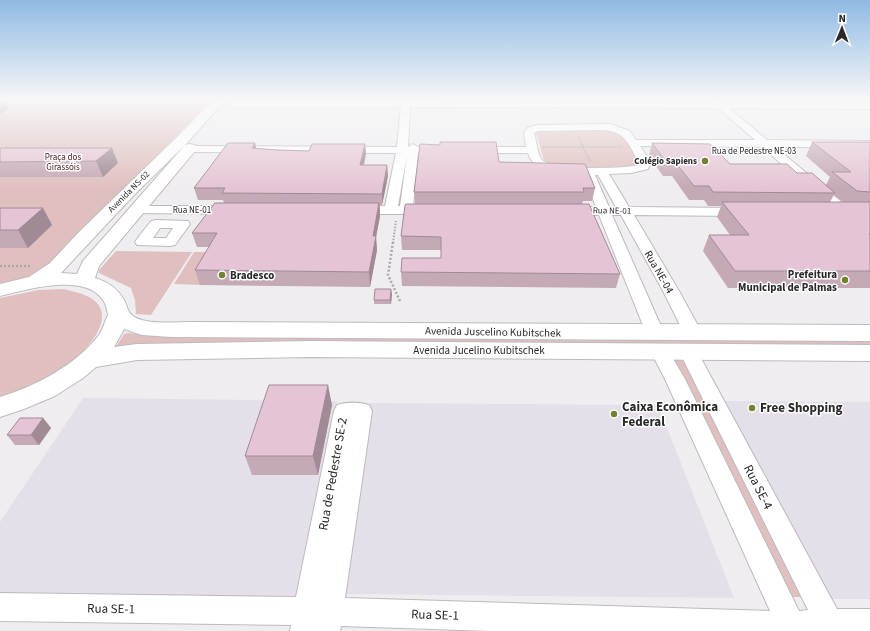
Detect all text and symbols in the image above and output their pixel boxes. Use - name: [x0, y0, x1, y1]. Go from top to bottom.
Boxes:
- north arrow: [822, 8, 862, 48]
- text: N: [838, 11, 846, 26]
- street label: Rua de Pedestre NE-03: [712, 145, 797, 158]
- park label: Praça dos Girassóis: [45, 151, 81, 174]
- place label: Colégio Sapiens: [634, 155, 697, 168]
- marker: Colégio Sapiens: [700, 156, 710, 166]
- street label: Avenida NS-02: [105, 168, 153, 216]
- street label: Rua NE-01: [173, 204, 211, 217]
- street label: Rua NE-01: [593, 204, 631, 218]
- street label: Rua NE-04: [641, 248, 678, 297]
- place label: Prefeitura Municipal de Palmas: [738, 267, 837, 295]
- place label: Bradesco: [230, 268, 274, 283]
- marker: Bradesco: [217, 270, 227, 280]
- marker: Prefeitura Municipal de Palmas: [840, 275, 850, 285]
- street label: Avenida Juscelino Kubitschek: [425, 323, 562, 341]
- street label: Avenida Jucelino Kubitschek: [413, 343, 545, 358]
- place label: Caixa Econômica Federal: [622, 398, 718, 431]
- place label: Free Shopping: [760, 399, 842, 417]
- marker: Free Shopping: [747, 403, 757, 413]
- marker: Caixa Econômica Federal: [609, 409, 619, 419]
- street label: Rua de Pedestre SE-2: [314, 416, 352, 532]
- street label: Rua SE-4: [739, 462, 777, 513]
- street label: Rua SE-1: [87, 600, 135, 618]
- street label: Rua SE-1: [411, 605, 459, 625]

